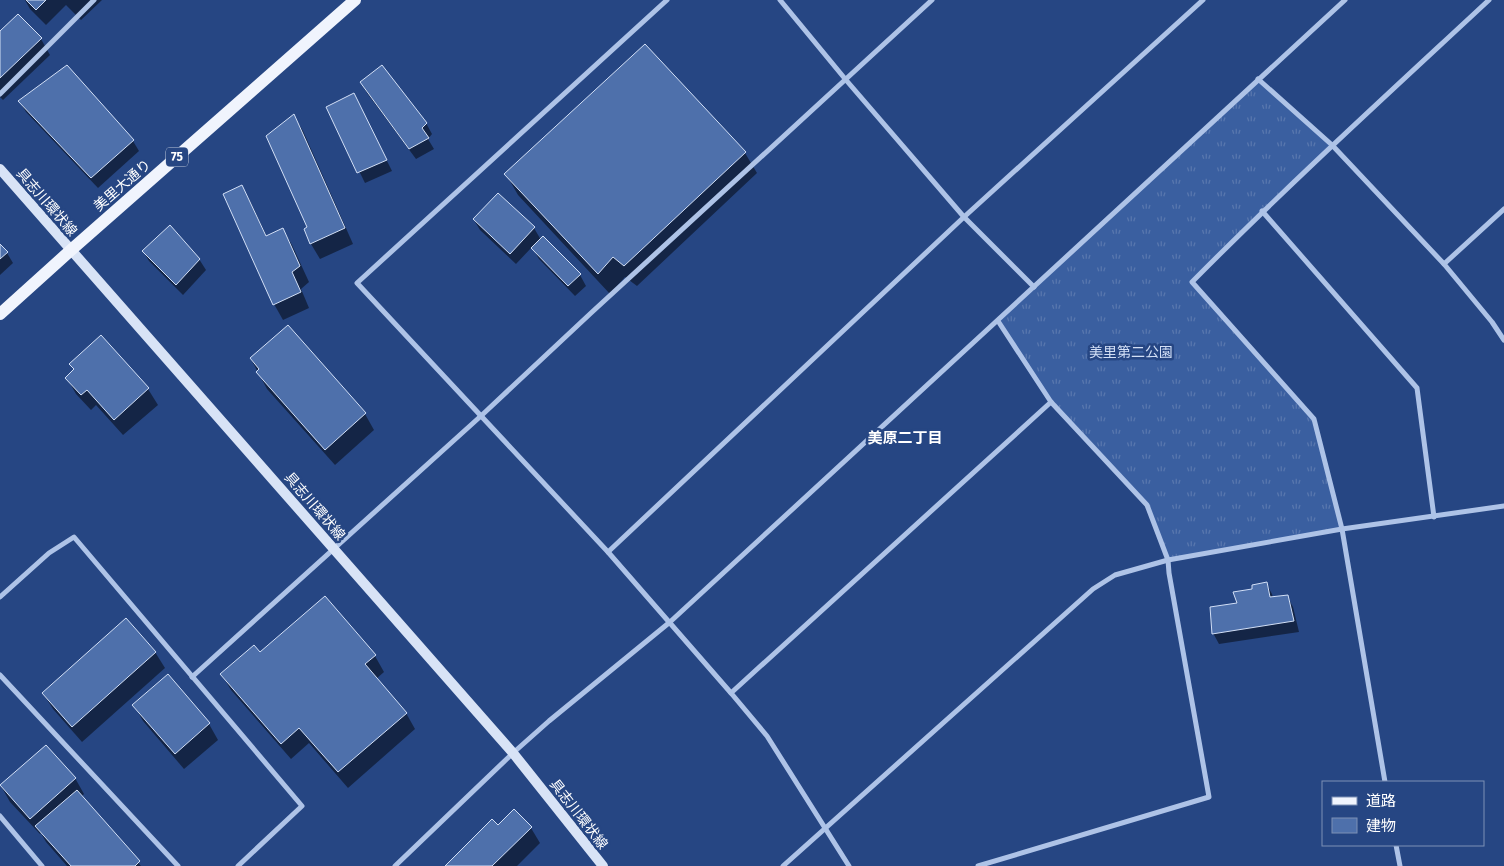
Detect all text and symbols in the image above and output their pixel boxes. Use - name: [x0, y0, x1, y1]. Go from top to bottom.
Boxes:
- road number: 75: [166, 148, 188, 166]
- street label: 美里大通り: [90, 156, 154, 215]
- street label: 具志川環状線: [13, 165, 81, 240]
- park label: 美里第二公園: [1089, 344, 1173, 361]
- district label: 美原二丁目: [867, 429, 943, 447]
- street label: 具志川環状線: [281, 469, 349, 544]
- street label: 具志川環状線: [546, 776, 611, 853]
- legend: [1322, 781, 1484, 846]
- text: 道路: [1366, 792, 1396, 810]
- text: 建物: [1366, 817, 1396, 835]

